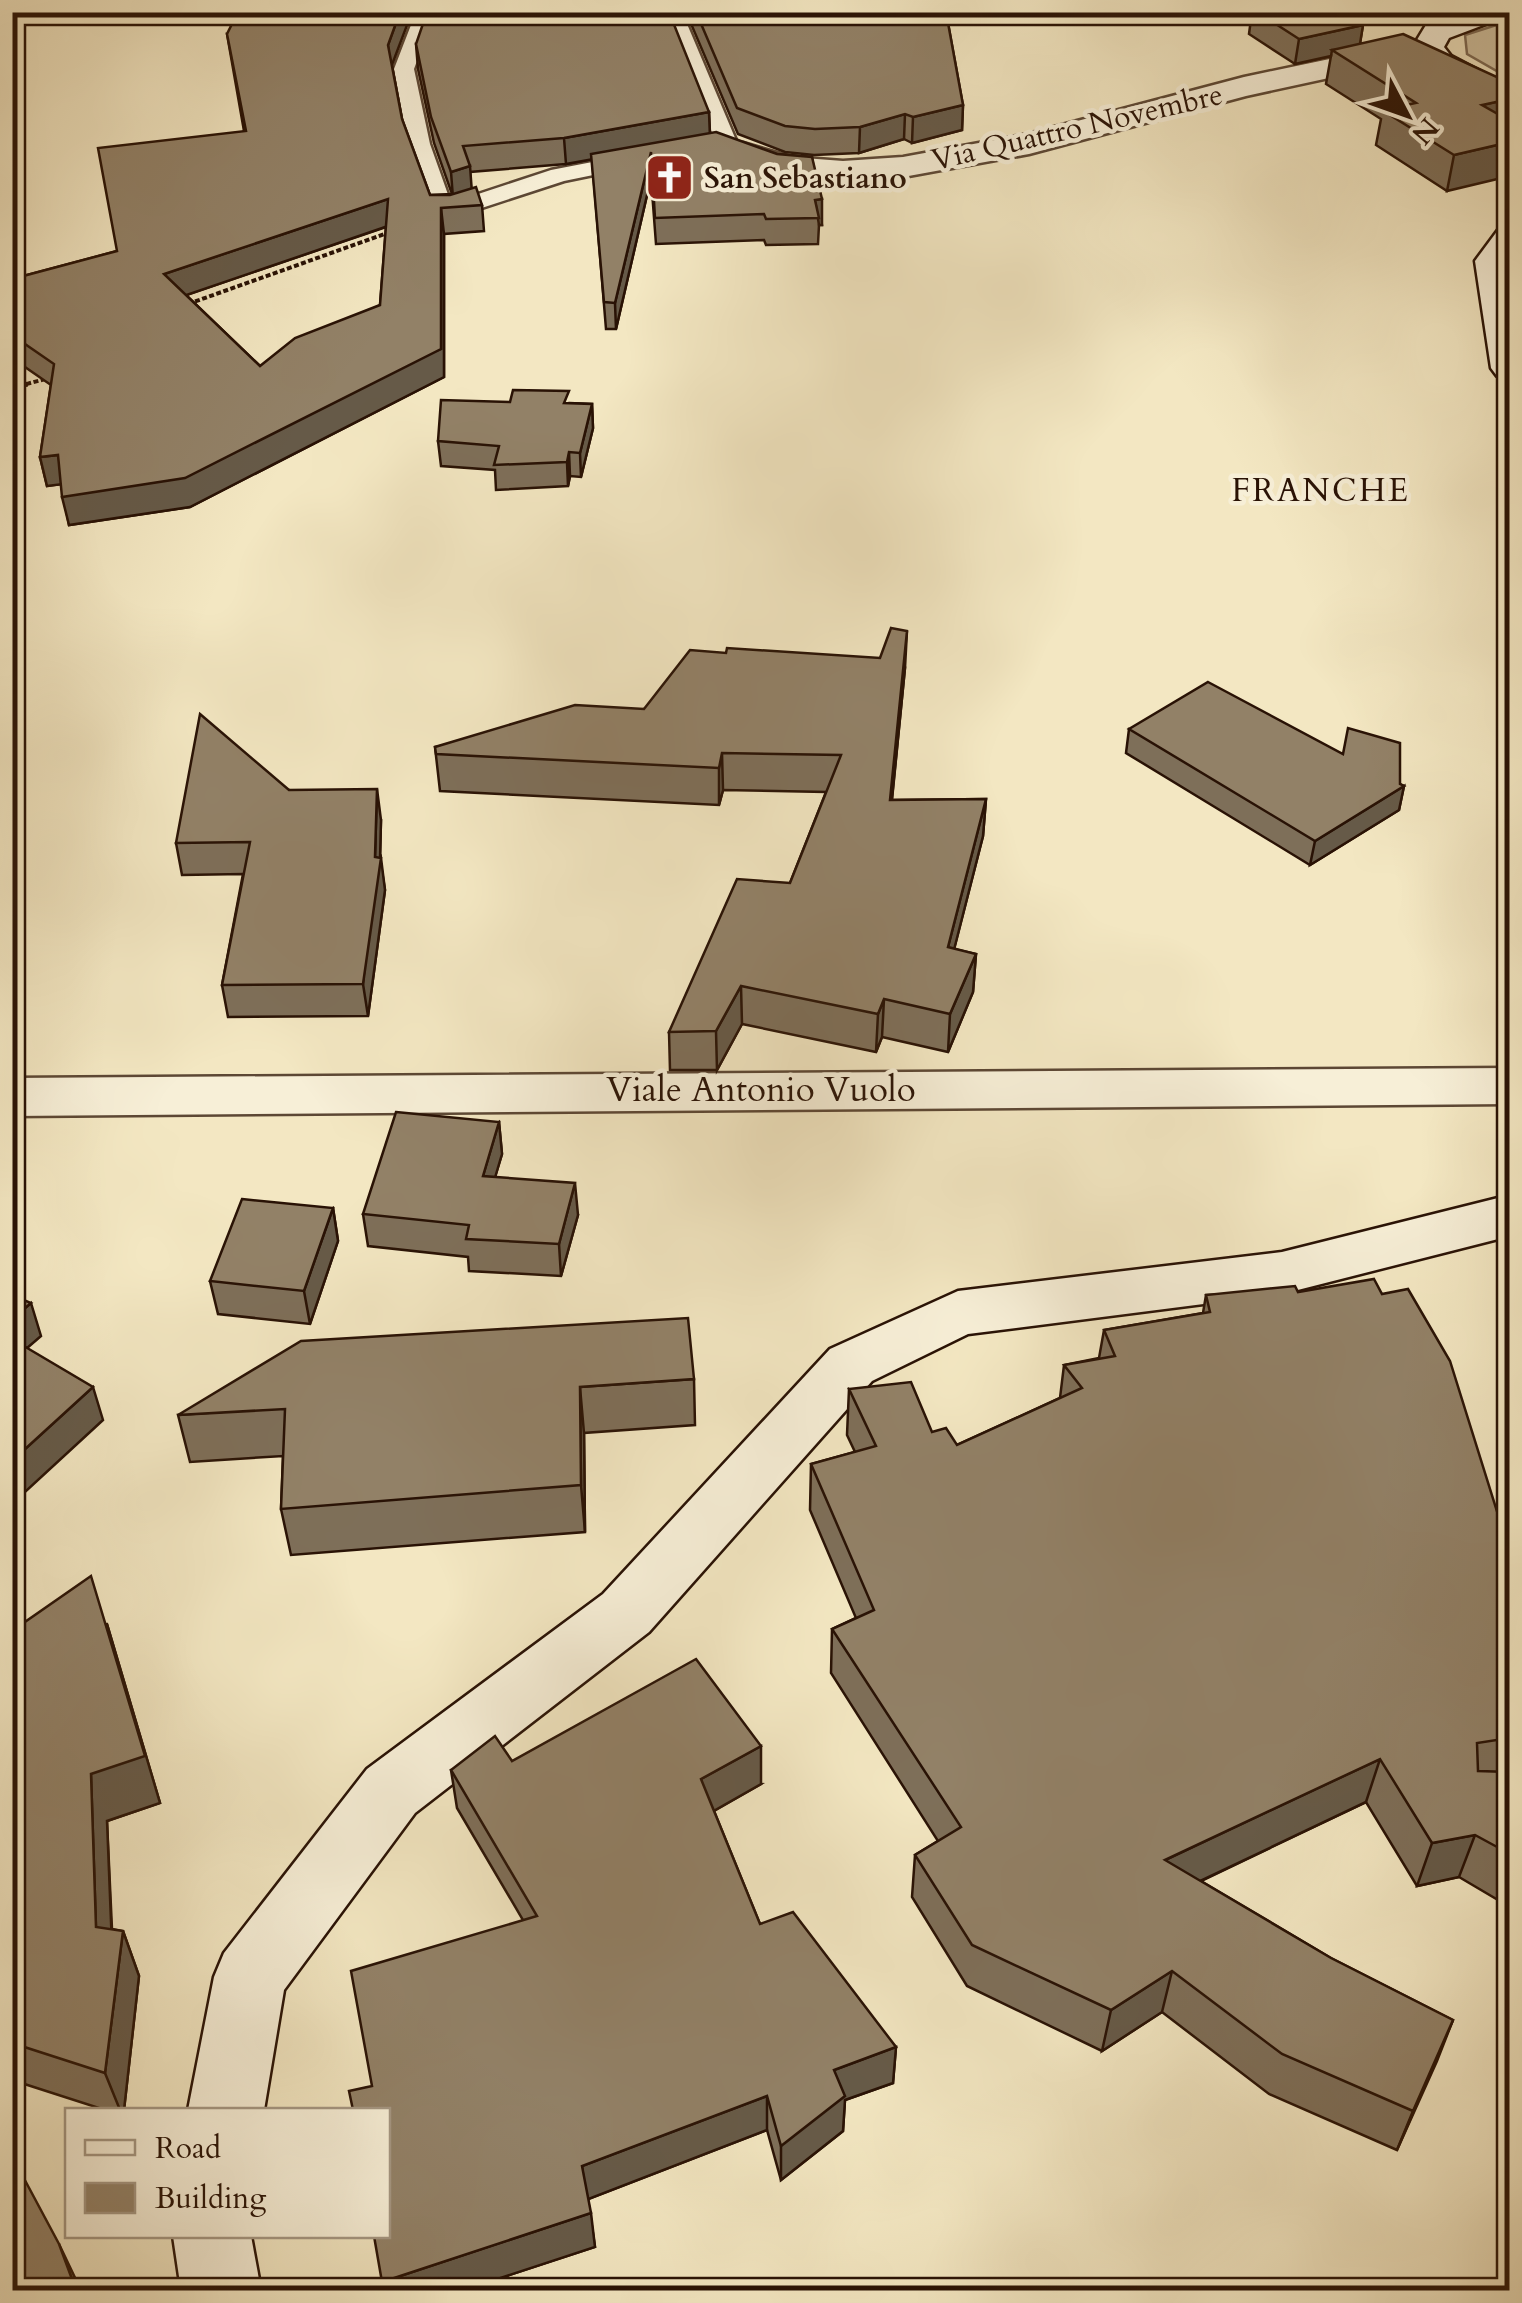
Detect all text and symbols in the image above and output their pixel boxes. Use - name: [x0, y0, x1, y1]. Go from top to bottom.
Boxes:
- north arrow: [1357, 65, 1457, 165]
- street label: Via Quattro Novembre: [927, 74, 1227, 181]
- text: N: [1403, 109, 1447, 152]
- church icon: San Sebastiano: [643, 152, 695, 204]
- place label: San Sebastiano: [704, 158, 907, 199]
- district label: FRANCHE: [1232, 469, 1410, 513]
- street label: Viale Antonio Vuolo: [606, 1066, 916, 1114]
- legend: [65, 2108, 390, 2238]
- text: Road: [155, 2128, 221, 2169]
- text: Building: [155, 2178, 266, 2219]

